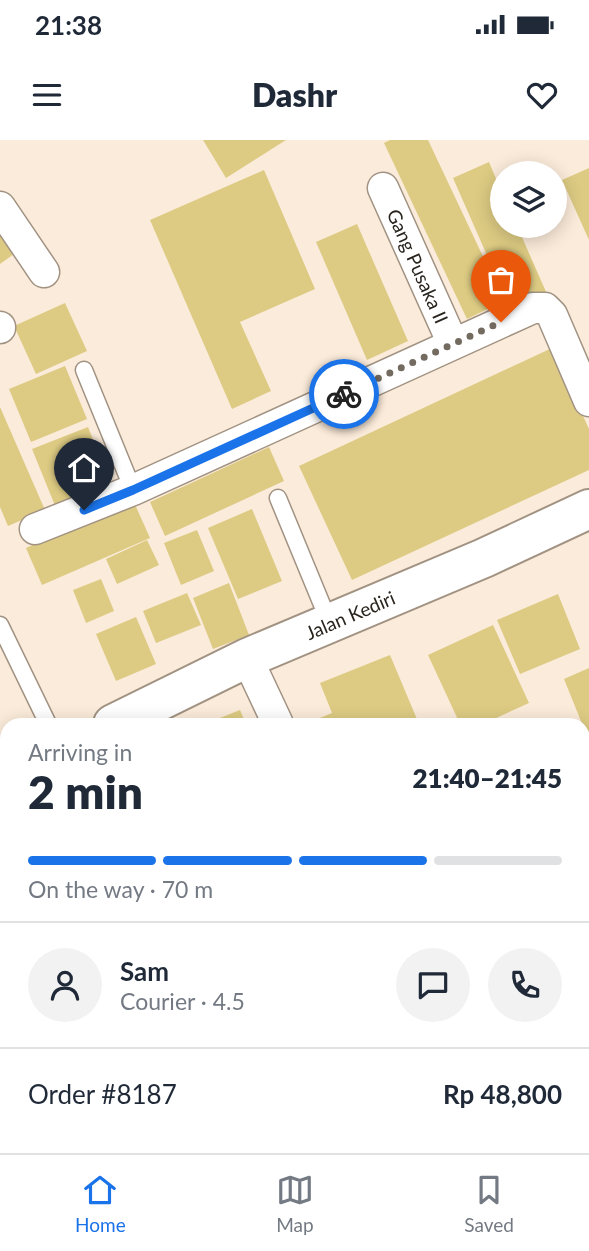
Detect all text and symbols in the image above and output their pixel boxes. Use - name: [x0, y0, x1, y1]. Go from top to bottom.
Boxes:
- text: 21:38: [35, 9, 102, 41]
- text: Dashr: [252, 75, 337, 114]
- icon: menu: [28, 76, 66, 114]
- icon: heart: [523, 76, 561, 114]
- map controls: [490, 161, 567, 238]
- button: layers: [490, 161, 567, 238]
- street label: Gang Pusaka II: [383, 205, 453, 327]
- pin: [471, 250, 531, 322]
- icon: bag: [482, 261, 520, 299]
- courier: [309, 359, 379, 429]
- icon: bike: [325, 375, 363, 413]
- pin: [54, 438, 114, 510]
- icon: home: [65, 449, 103, 487]
- street label: Jalan Kediri: [302, 586, 398, 644]
- text: Arriving in: [28, 738, 132, 766]
- text: 21:40–21:45: [412, 762, 562, 794]
- text: 2 min: [28, 764, 143, 819]
- text: On the way · 70 m: [28, 875, 213, 903]
- button: person: [28, 948, 102, 1022]
- button: chat: [396, 948, 470, 1022]
- button: phone: [488, 948, 562, 1022]
- text: Sam: [120, 955, 169, 987]
- text: Courier · 4.5: [120, 987, 245, 1015]
- text: Order #8187: [28, 1078, 177, 1110]
- text: Rp 48,800: [443, 1078, 562, 1110]
- tab: Home: [75, 1171, 126, 1236]
- tab: Map: [276, 1171, 314, 1236]
- tab: Saved: [464, 1171, 514, 1236]

